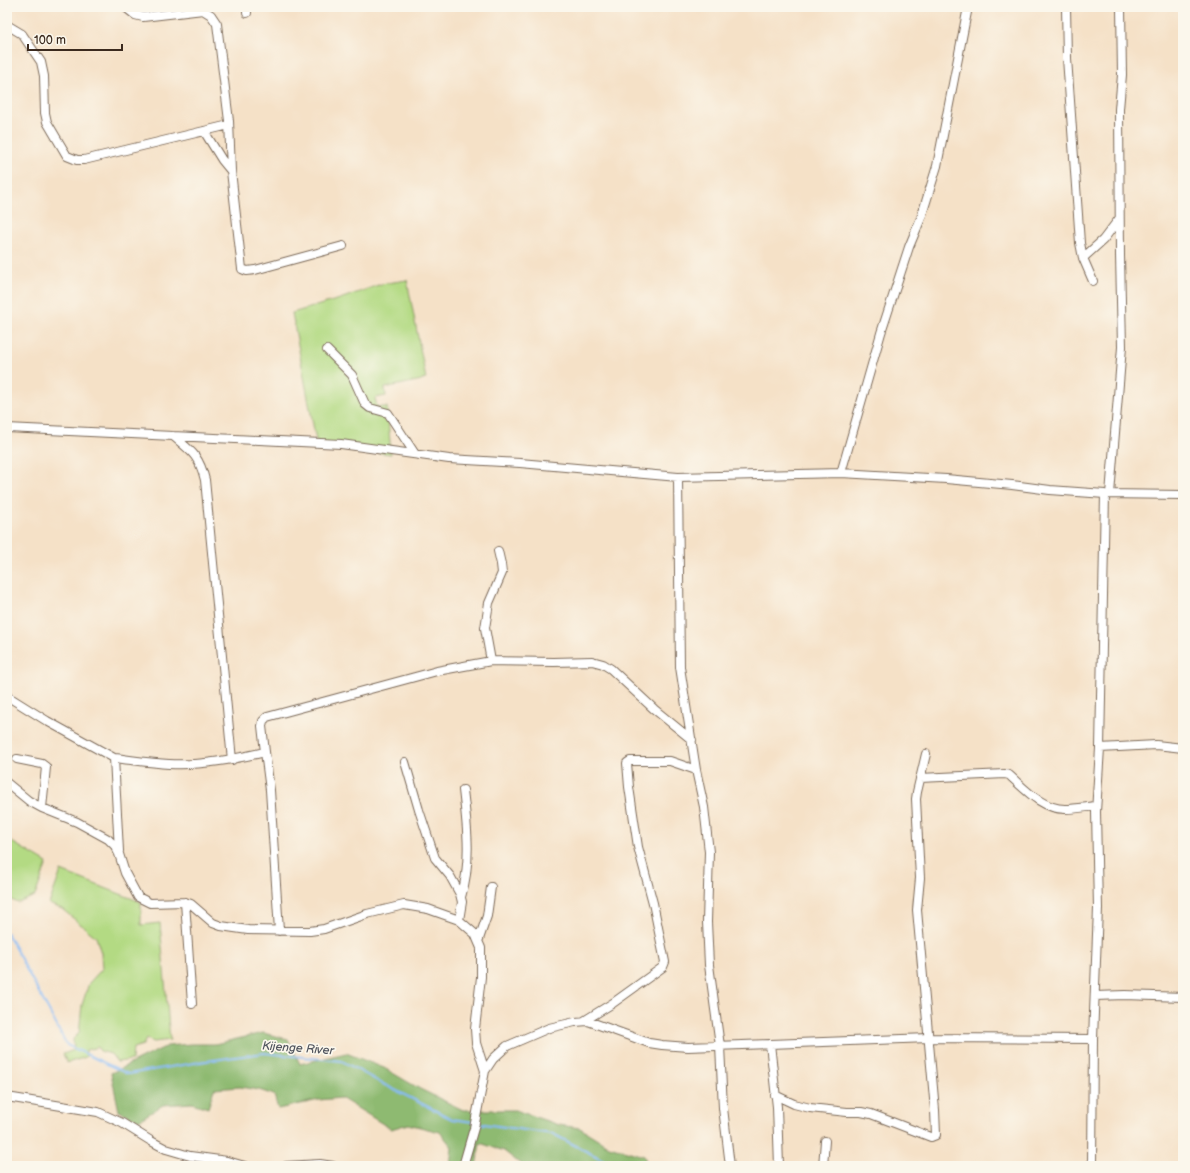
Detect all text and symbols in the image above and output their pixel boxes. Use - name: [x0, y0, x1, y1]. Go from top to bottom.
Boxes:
- scale bar: [28, 26, 122, 52]
- text: 100 m: [34, 33, 66, 48]
- water label: Kijenge River: [262, 1039, 336, 1059]

